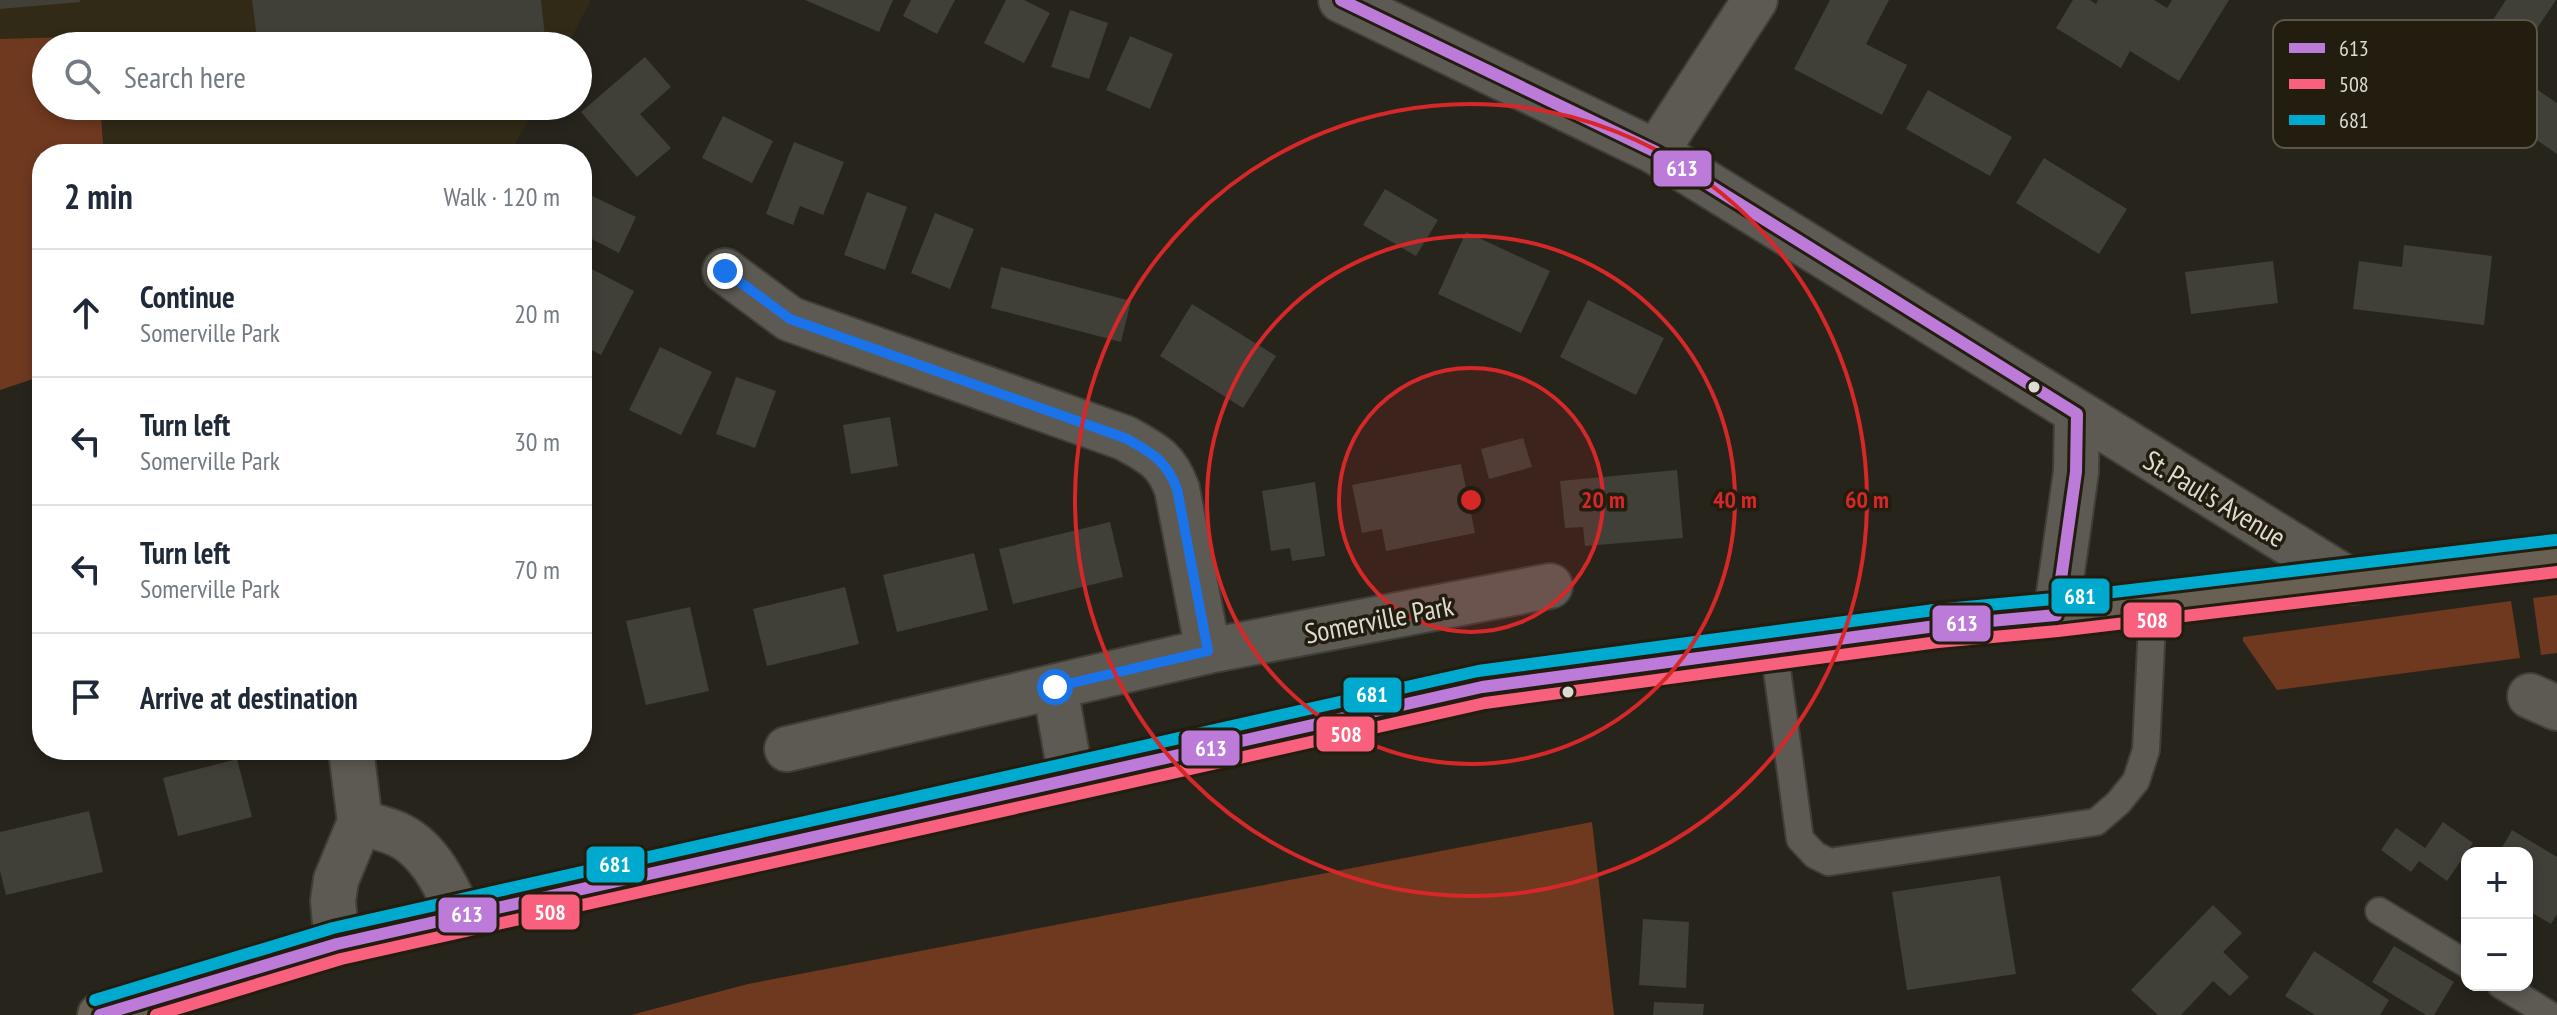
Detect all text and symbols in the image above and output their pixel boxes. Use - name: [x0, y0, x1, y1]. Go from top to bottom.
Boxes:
- legend: [2273, 20, 2537, 148]
- search box: [32, 32, 592, 120]
- text: 613: [2339, 34, 2369, 62]
- icon: search: [60, 54, 104, 98]
- text: Search here: [124, 57, 246, 96]
- text: 508: [2339, 70, 2369, 98]
- text: 681: [2339, 106, 2369, 134]
- line badge: 613: [1652, 149, 1713, 188]
- text: 613: [1666, 154, 1698, 182]
- text: 2 min: [64, 174, 133, 218]
- text: Walk · 120 m: [443, 180, 560, 213]
- route end: [707, 253, 743, 289]
- text: Continue: [140, 277, 235, 316]
- icon: ahead: [64, 291, 108, 335]
- text: 20 m: [514, 297, 560, 330]
- text: Somerville Park: [140, 316, 280, 349]
- unlabelled marker: [2026, 379, 2042, 395]
- text: Turn left: [140, 405, 230, 444]
- icon: left: [64, 419, 108, 463]
- text: 30 m: [514, 425, 560, 458]
- street label: St. Paul's Avenue: [2137, 441, 2293, 555]
- text: Somerville Park: [140, 444, 280, 477]
- text: 20 m: [1581, 484, 1625, 515]
- text: 40 m: [1713, 484, 1757, 515]
- text: 60 m: [1845, 484, 1889, 515]
- centre of rings: [1457, 486, 1485, 514]
- text: Turn left: [140, 533, 230, 572]
- icon: left: [64, 547, 108, 591]
- text: 70 m: [514, 553, 560, 586]
- text: Somerville Park: [140, 572, 280, 605]
- line badge: 681: [2050, 577, 2111, 615]
- text: 681: [2064, 582, 2096, 610]
- street label: Somerville Park: [1302, 586, 1457, 652]
- line badge: 508: [2122, 601, 2183, 639]
- line badge: 613: [1931, 604, 1992, 643]
- text: 508: [2136, 606, 2168, 634]
- text: 613: [1946, 609, 1978, 637]
- route start: [1037, 669, 1073, 705]
- icon: arrive: [64, 675, 108, 719]
- line badge: 681: [1342, 676, 1403, 714]
- text: Arrive at destination: [140, 678, 358, 717]
- text: 681: [1356, 680, 1388, 708]
- unlabelled marker: [1560, 684, 1576, 700]
- line badge: 508: [1315, 715, 1376, 753]
- text: 508: [1330, 720, 1362, 748]
- line badge: 613: [1180, 729, 1241, 767]
- text: 613: [1195, 734, 1227, 762]
- line badge: 681: [585, 845, 646, 884]
- map controls: [2461, 847, 2533, 991]
- button: +: [2461, 847, 2533, 919]
- text: 681: [599, 850, 631, 878]
- line badge: 508: [520, 893, 581, 931]
- line badge: 613: [437, 896, 498, 934]
- text: 508: [534, 898, 566, 926]
- text: 613: [451, 900, 483, 928]
- button: −: [2461, 919, 2533, 991]

